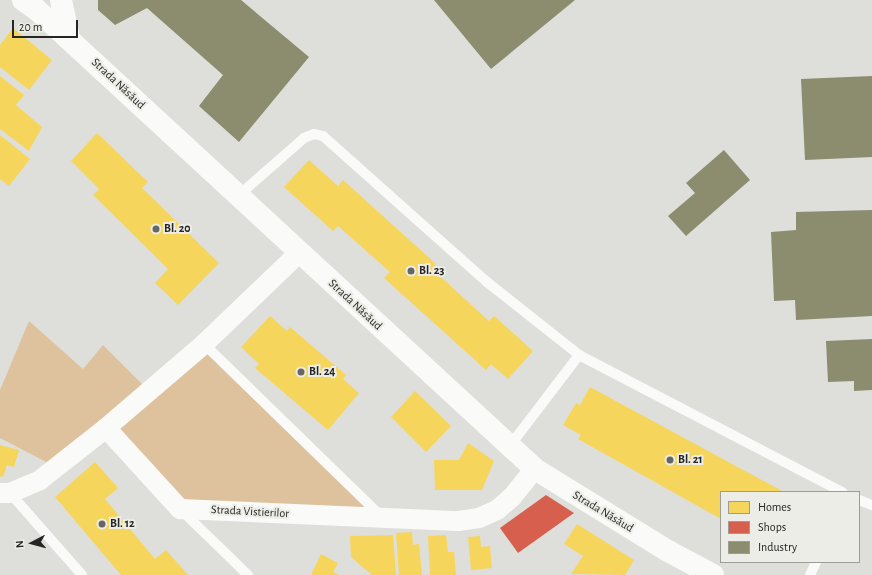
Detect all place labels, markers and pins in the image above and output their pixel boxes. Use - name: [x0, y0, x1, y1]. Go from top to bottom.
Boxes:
- place label: Bl. 20: [164, 222, 191, 236]
- marker: Bl. 20: [151, 224, 161, 234]
- place label: Bl. 23: [419, 264, 444, 278]
- marker: Bl. 23: [406, 266, 416, 276]
- place label: Bl. 24: [309, 365, 335, 379]
- marker: Bl. 24: [296, 367, 306, 377]
- place label: Bl. 21: [678, 453, 703, 467]
- marker: Bl. 21: [665, 455, 675, 465]
- place label: Bl. 12: [110, 517, 135, 531]
- marker: Bl. 12: [97, 519, 107, 529]

